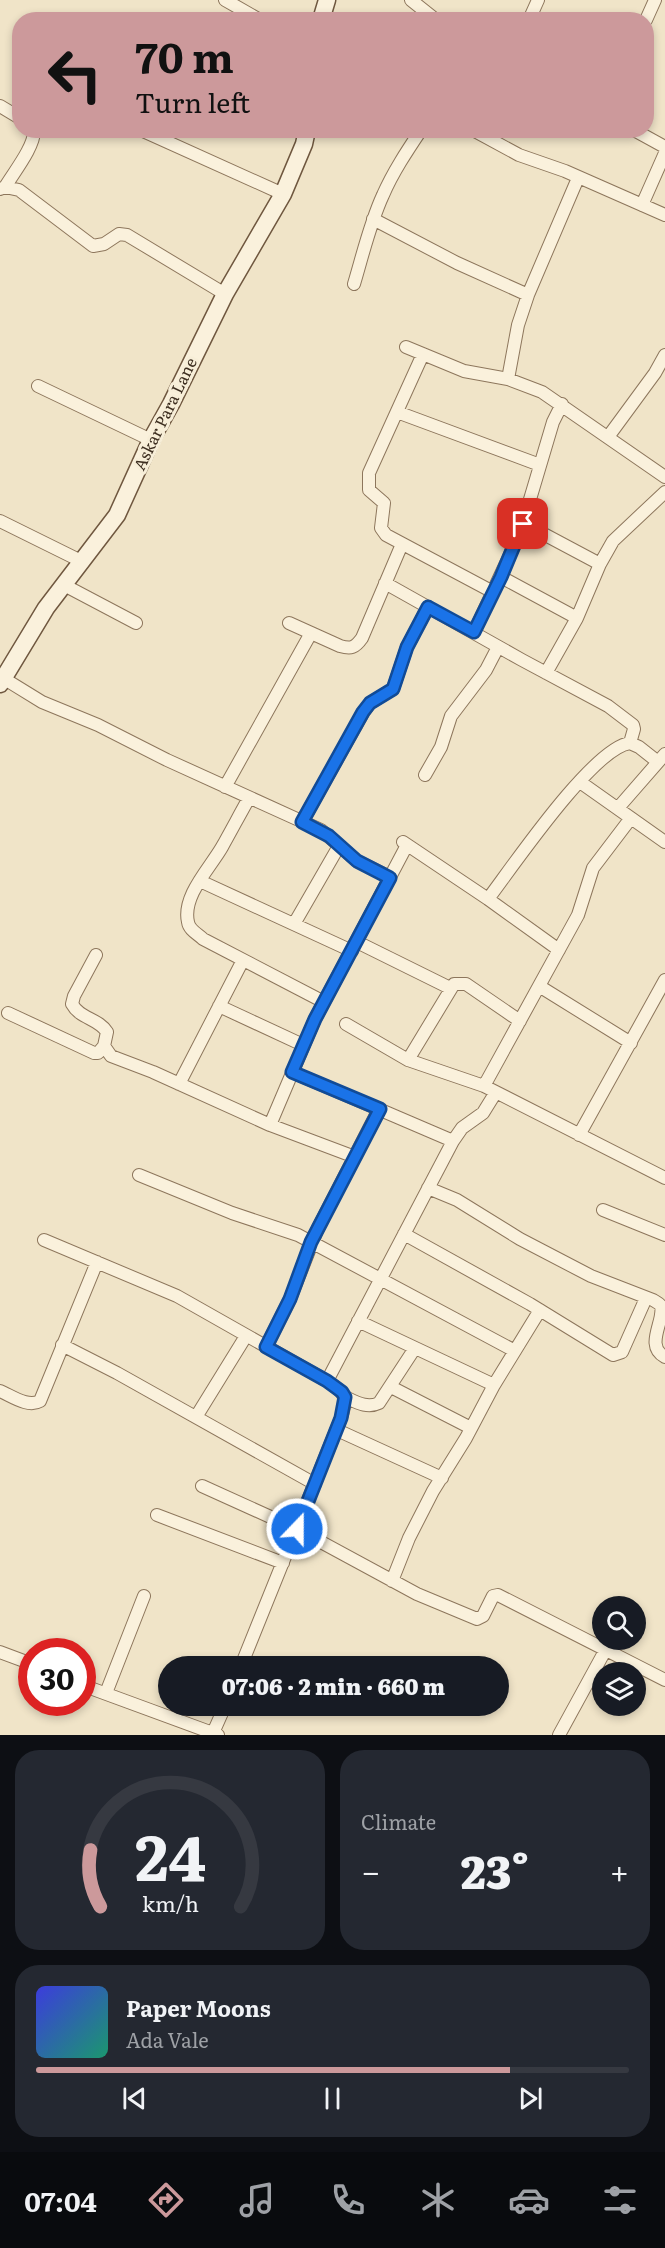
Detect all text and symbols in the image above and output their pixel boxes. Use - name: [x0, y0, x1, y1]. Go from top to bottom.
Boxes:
- text: 70 m: [135, 24, 234, 86]
- icon: left: [36, 36, 114, 114]
- text: Turn left: [135, 81, 250, 121]
- street label: Askar Para Lane: [126, 353, 202, 474]
- pin: [497, 498, 548, 549]
- icon: arrive: [506, 507, 539, 540]
- position arrow: [265, 1497, 329, 1561]
- map controls: [592, 1596, 646, 1716]
- button: search: [592, 1596, 646, 1650]
- speed limit sign: 30: [18, 1638, 96, 1716]
- button: layers: [592, 1662, 646, 1716]
- text: 07:06 · 2 min · 660 m: [222, 1669, 445, 1702]
- text: Climate: [361, 1806, 436, 1836]
- text: 24: [134, 1808, 206, 1900]
- text: 23°: [461, 1836, 529, 1903]
- text: −: [361, 1845, 380, 1894]
- text: +: [610, 1845, 629, 1894]
- text: km/h: [141, 1887, 199, 1919]
- text: Paper Moons: [126, 1991, 271, 2024]
- text: Ada Vale: [126, 2024, 209, 2054]
- icon: previous: [118, 2082, 151, 2115]
- icon: pause: [316, 2082, 349, 2115]
- icon: next: [514, 2082, 547, 2115]
- icon: directions: [145, 2179, 187, 2221]
- icon: music: [236, 2179, 278, 2221]
- icon: phone: [327, 2179, 369, 2221]
- icon: climate: [417, 2179, 459, 2221]
- icon: car: [508, 2179, 550, 2221]
- icon: filters: [599, 2179, 641, 2221]
- text: 07:04: [24, 2180, 97, 2220]

